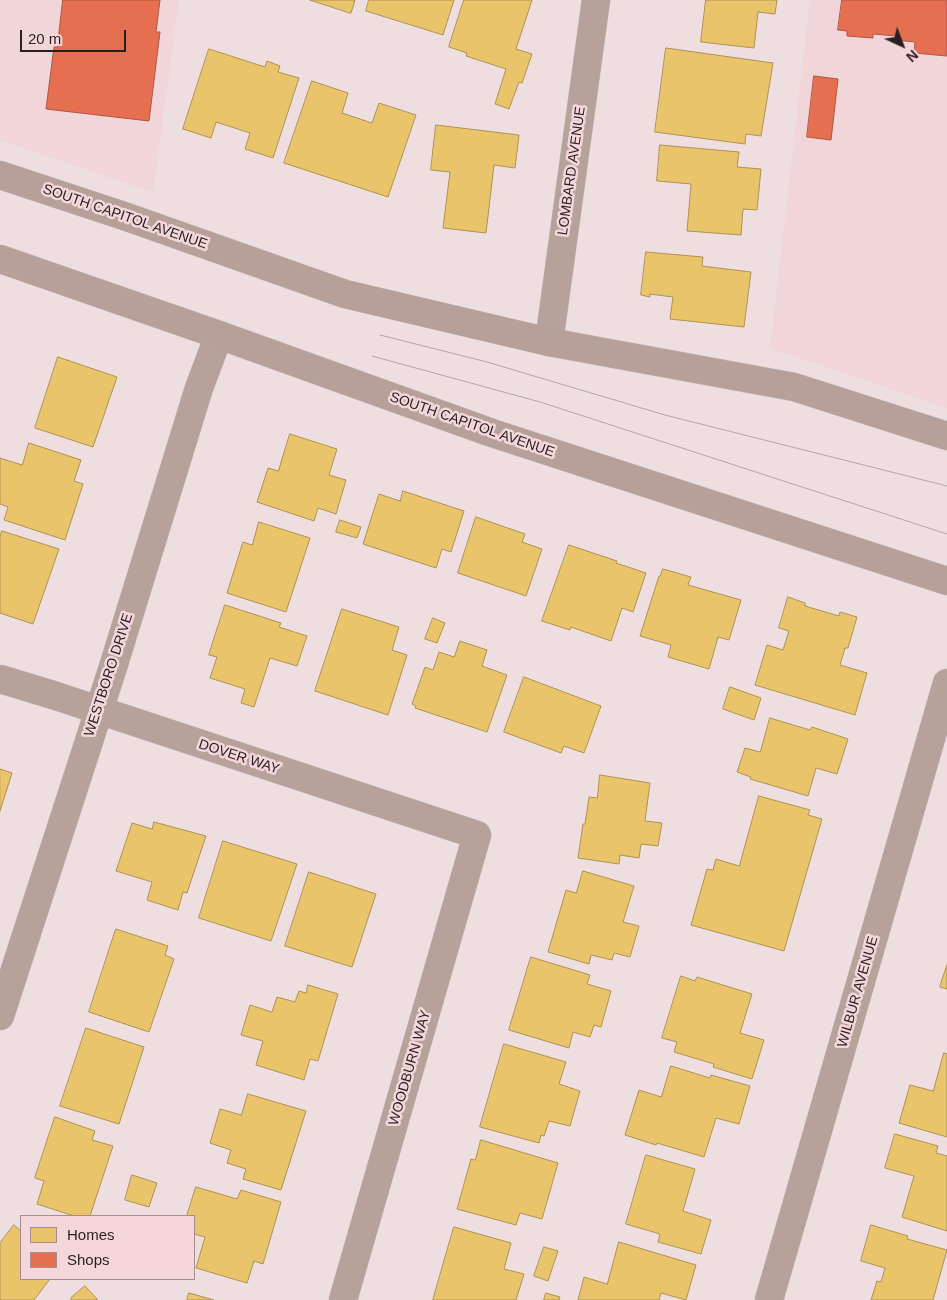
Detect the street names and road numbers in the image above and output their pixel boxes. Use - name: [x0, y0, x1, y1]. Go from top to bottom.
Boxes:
- street label: LOMBARD AVENUE: [555, 106, 589, 236]
- street label: SOUTH CAPITOL AVENUE: [40, 181, 210, 253]
- street label: SOUTH CAPITOL AVENUE: [387, 389, 557, 461]
- street label: WESTBORO DRIVE: [81, 611, 137, 739]
- street label: DOVER WAY: [196, 736, 282, 778]
- street label: WILBUR AVENUE: [834, 934, 882, 1050]
- street label: WOODBURN WAY: [386, 1008, 434, 1128]

